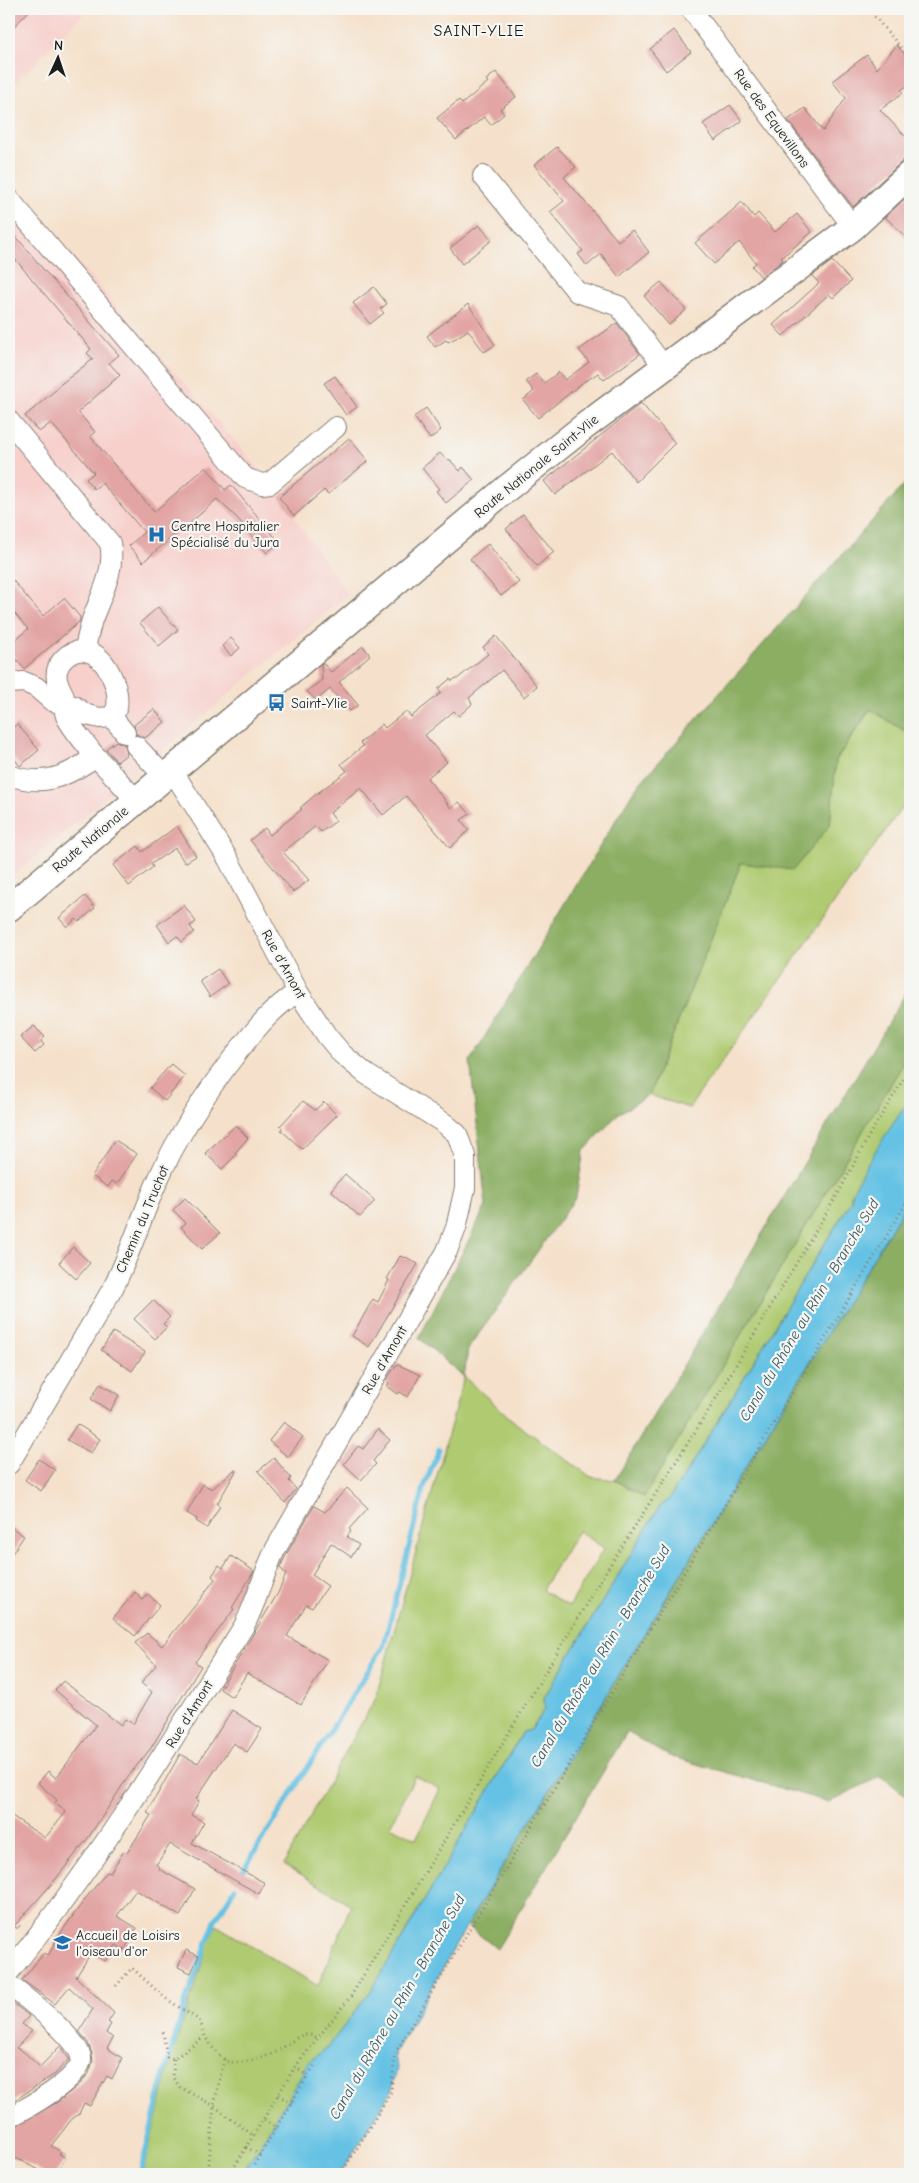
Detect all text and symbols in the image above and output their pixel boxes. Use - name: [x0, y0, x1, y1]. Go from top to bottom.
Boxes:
- district label: SAINT-YLIE: [433, 22, 525, 40]
- north arrow: [32, 32, 82, 82]
- text: N: [54, 37, 64, 54]
- street label: Rue des Equevillons: [730, 66, 813, 171]
- street label: Route Nationale Saint-Ylie: [471, 411, 602, 522]
- place label: Centre Hospitalier Spécialisé du Jura: [171, 518, 279, 551]
- hospital icon: Centre Hospitalier Spécialisé du Jura: [147, 524, 167, 544]
- bus stop icon: Saint-Ylie: [267, 693, 287, 713]
- place label: Saint-Ylie: [291, 695, 347, 712]
- street label: Route Nationale: [49, 803, 132, 876]
- street label: Rue d'Amont: [258, 927, 310, 1003]
- street label: Chemin du Truchot: [112, 1162, 173, 1275]
- water label: Canal du Rhône au Rhin - Branche Sud: [735, 1195, 883, 1424]
- street label: Rue d'Amont: [358, 1322, 411, 1398]
- water label: Canal du Rhône au Rhin - Branche Sud: [526, 1541, 674, 1770]
- street label: Rue d'Amont: [162, 1677, 217, 1751]
- water label: Canal du Rhône au Rhin - Branche Sud: [325, 1891, 469, 2122]
- place label: Accueil de Loisirs l'oiseau d'or: [76, 1927, 180, 1960]
- school or university icon: Accueil de Loisirs l'oiseau d'or: [52, 1933, 72, 1953]

